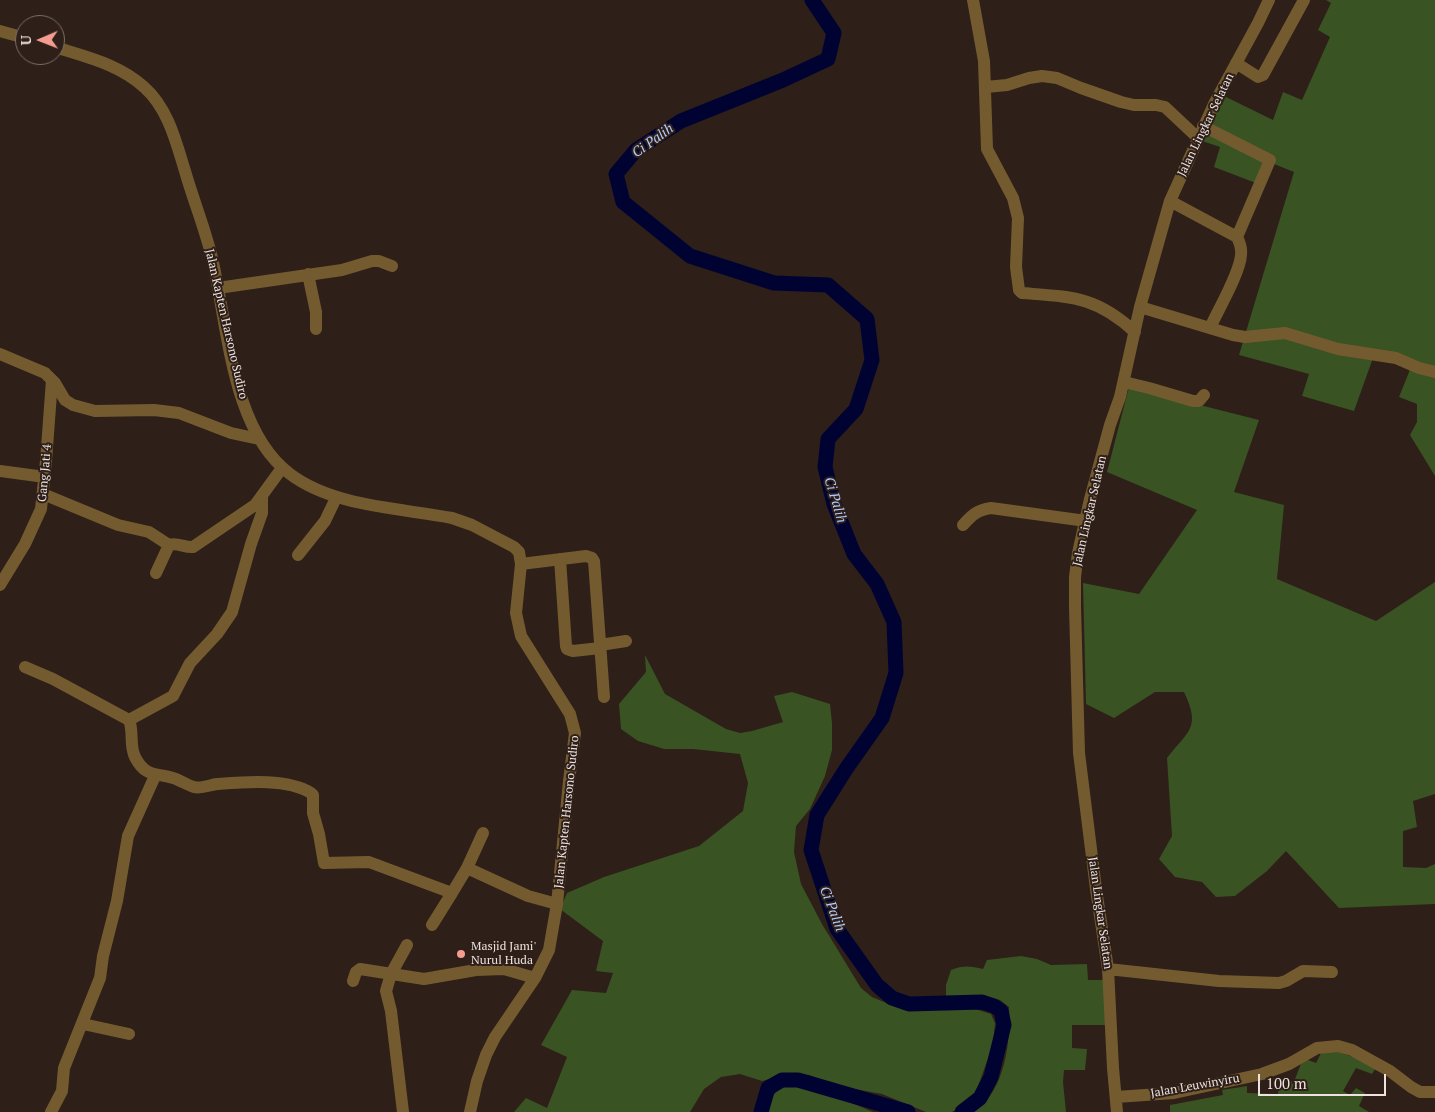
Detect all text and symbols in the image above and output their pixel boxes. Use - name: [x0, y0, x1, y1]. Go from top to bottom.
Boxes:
- north arrow: [15, 15, 65, 65]
- text: U: [16, 35, 35, 45]
- street label: Jalan Lingkar Selatan: [1175, 71, 1237, 179]
- water label: Ci Palih: [629, 120, 677, 162]
- street label: Jalan Kapten Harsono Sudiro: [202, 248, 250, 400]
- street label: Gang Jati 4: [35, 443, 55, 503]
- street label: Jalan Lingkar Selatan: [1070, 454, 1110, 568]
- water label: Ci Palih: [820, 475, 850, 525]
- street label: Jalan Kapten Harsono Sudiro: [552, 735, 582, 889]
- street label: Jalan Lingkar Selatan: [1085, 856, 1115, 970]
- water label: Ci Palih: [816, 884, 848, 934]
- place label: Masjid Jami' Nurul Huda: [471, 940, 536, 968]
- marker: Masjid Jami' Nurul Huda: [455, 948, 467, 960]
- scale bar: [1260, 1064, 1388, 1096]
- street label: Jalan Leuwinyiru: [1149, 1071, 1241, 1101]
- text: 100 m: [1266, 1073, 1307, 1093]

